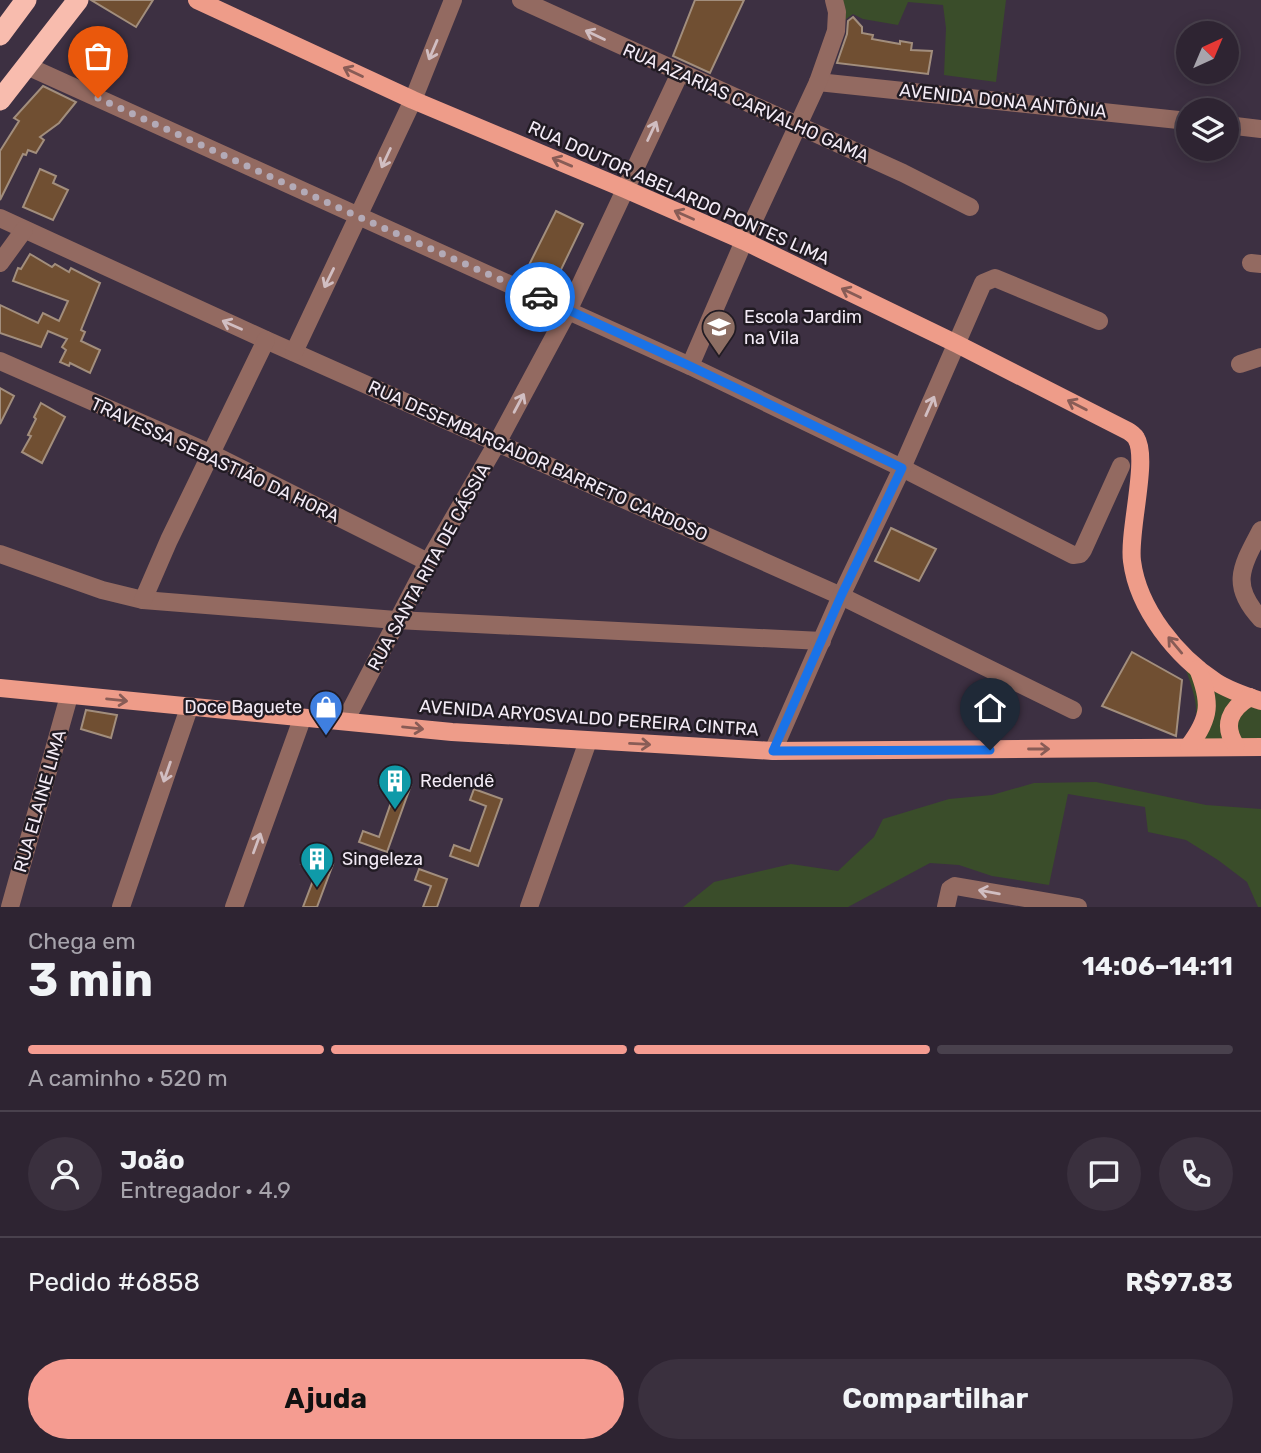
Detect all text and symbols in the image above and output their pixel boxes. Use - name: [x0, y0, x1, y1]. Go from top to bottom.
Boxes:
- north arrow: [1176, 21, 1239, 84]
- map controls: [1176, 21, 1239, 161]
- pin: [68, 26, 128, 98]
- one-way arrow: [585, 27, 606, 40]
- icon: bag: [79, 37, 117, 75]
- one-way arrow: [425, 38, 438, 60]
- street label: RUA AZARIAS CARVALHO GAMA: [620, 39, 872, 167]
- one-way arrow: [343, 65, 364, 78]
- street label: AVENIDA DONA ANTÔNIA: [898, 79, 1108, 123]
- button: layers: [1176, 98, 1239, 161]
- street label: RUA DOUTOR ABELARDO PONTES LIMA: [525, 116, 833, 270]
- one-way arrow: [646, 121, 660, 142]
- one-way arrow: [379, 147, 392, 169]
- one-way arrow: [552, 155, 573, 168]
- one-way arrow: [674, 208, 695, 221]
- courier: [505, 262, 575, 332]
- one-way arrow: [321, 267, 335, 288]
- icon: car: [521, 278, 559, 316]
- one-way arrow: [841, 286, 862, 300]
- place label: Escola Jardim na Vila: [744, 306, 862, 349]
- school or university icon: Escola Jardim na Vila: [700, 308, 738, 357]
- one-way arrow: [222, 317, 243, 331]
- street label: RUA DESEMBARGADOR BARRETO CARDOSO: [365, 376, 711, 546]
- street label: TRAVESSA SEBASTIÃO DA HORA: [87, 393, 343, 527]
- one-way arrow: [512, 393, 526, 414]
- one-way arrow: [924, 396, 937, 417]
- one-way arrow: [1067, 398, 1088, 412]
- street label: RUA SANTA RITA DE CÁSSIA: [363, 460, 495, 674]
- one-way arrow: [1167, 636, 1183, 654]
- pin: [960, 678, 1020, 750]
- shop icon: Doce Baguete: [307, 688, 345, 737]
- icon: home: [971, 689, 1009, 727]
- one-way arrow: [105, 694, 127, 707]
- street label: AVENIDA ARYOSVALDO PEREIRA CINTRA: [419, 695, 759, 741]
- place label: Doce Baguete: [184, 696, 302, 718]
- one-way arrow: [402, 722, 424, 735]
- street label: RUA ELAINE LIMA: [9, 727, 71, 875]
- one-way arrow: [629, 737, 652, 750]
- one-way arrow: [1027, 742, 1050, 756]
- one-way arrow: [160, 761, 172, 783]
- building icon: Redendê: [376, 762, 414, 811]
- place label: Redendê: [420, 770, 494, 792]
- one-way arrow: [252, 832, 264, 854]
- building icon: Singeleza: [298, 840, 336, 889]
- place label: Singeleza: [342, 848, 423, 870]
- one-way arrow: [979, 885, 1001, 898]
- text: Chega em: [28, 927, 136, 955]
- text: 14:06–14:11: [1082, 951, 1233, 982]
- text: 3 min: [28, 953, 153, 1008]
- text: A caminho · 520 m: [28, 1064, 228, 1092]
- button: person: [28, 1137, 102, 1211]
- button: chat: [1067, 1137, 1141, 1211]
- button: phone: [1159, 1137, 1233, 1211]
- text: João: [120, 1145, 185, 1176]
- text: Entregador · 4.9: [120, 1176, 291, 1204]
- text: Pedido #6858: [28, 1267, 200, 1298]
- text: R$97.83: [1126, 1267, 1233, 1298]
- button: Ajuda: [28, 1359, 624, 1439]
- button: Compartilhar: [638, 1359, 1233, 1439]

